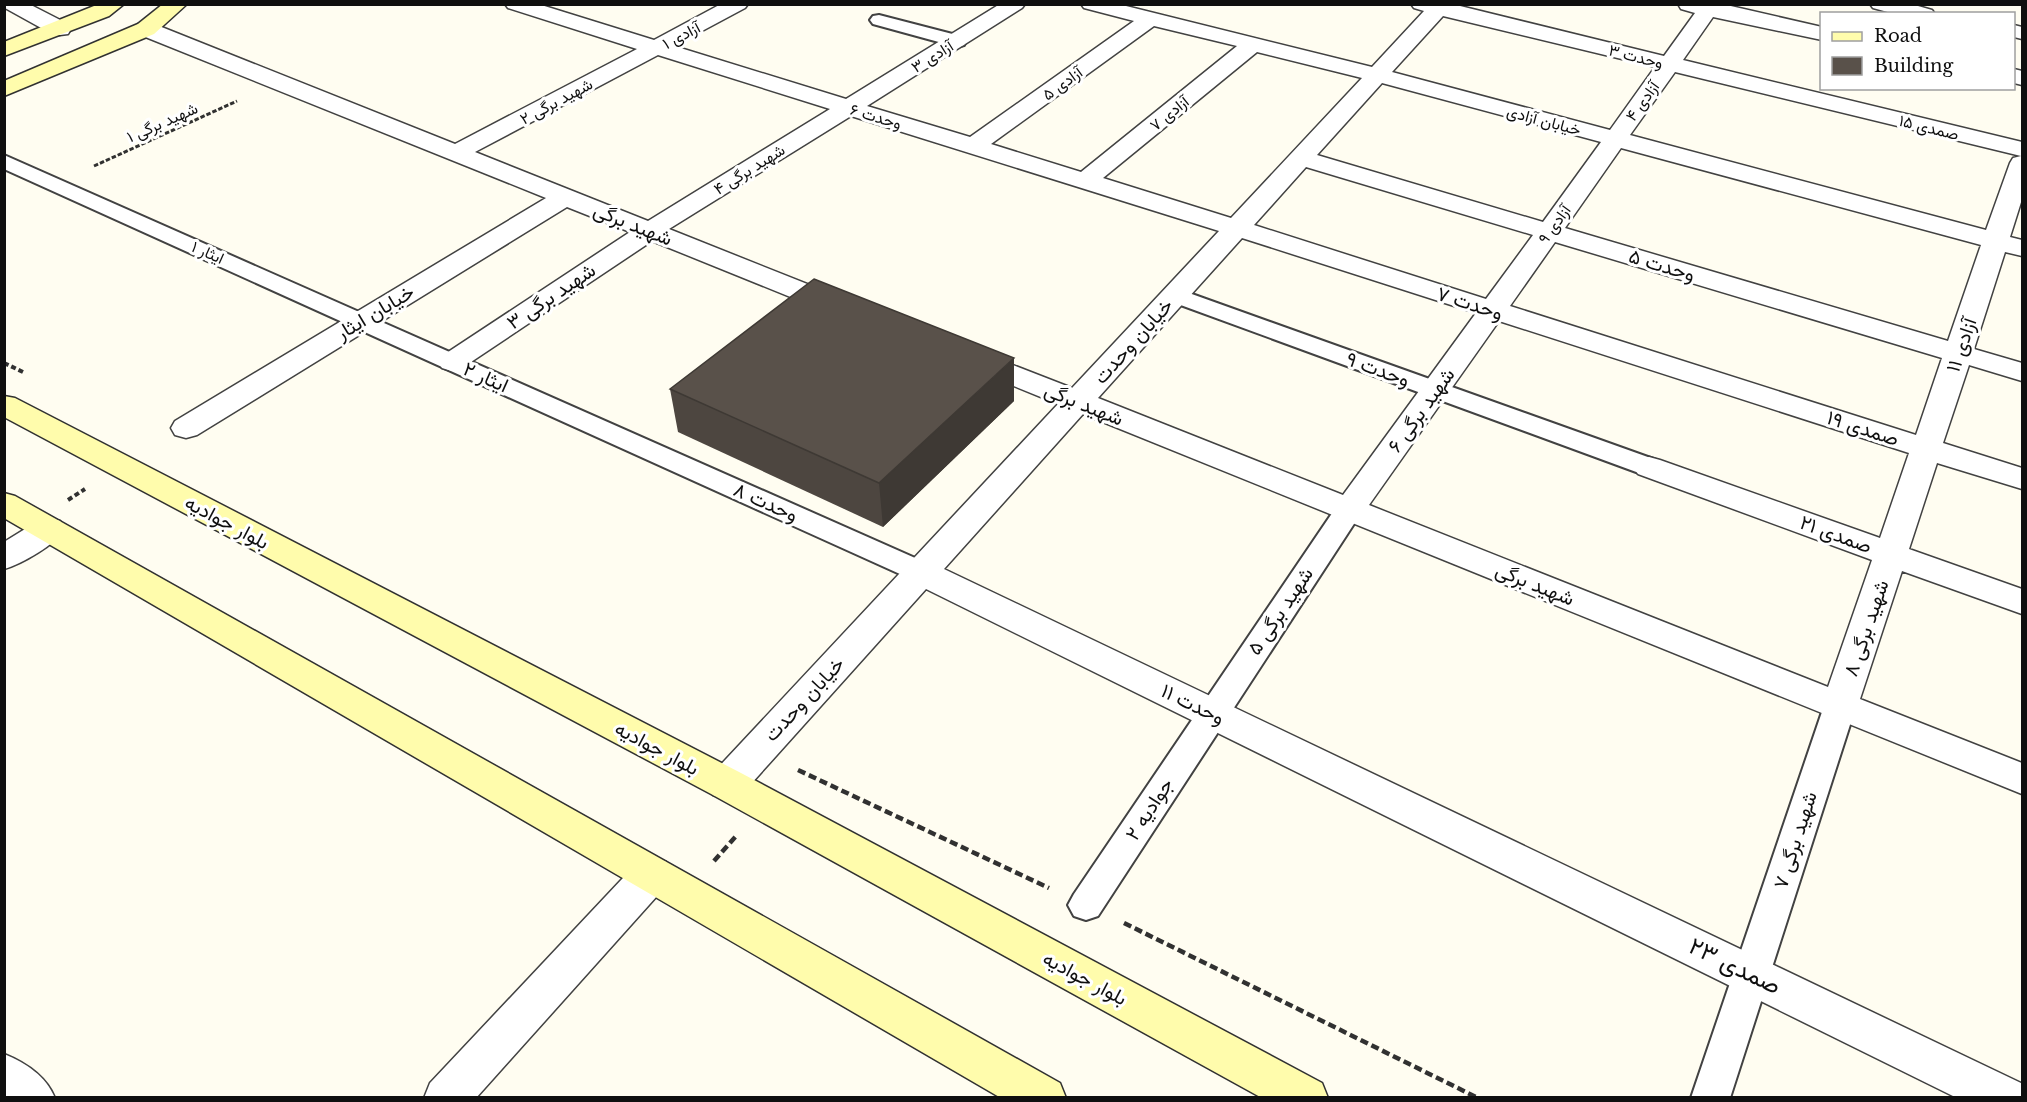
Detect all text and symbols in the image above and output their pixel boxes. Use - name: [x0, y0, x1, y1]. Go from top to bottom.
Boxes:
- legend: [1820, 12, 2015, 90]
- street label: آزادی ۱: [659, 16, 705, 54]
- text: Road: [1874, 25, 1922, 47]
- street label: آزادی ۳: [907, 35, 958, 77]
- street label: وحدت ۳: [1606, 40, 1665, 73]
- text: Building: [1874, 55, 1953, 77]
- street label: آزادی ۵: [1038, 61, 1088, 105]
- street label: شهید برگی ۲: [516, 74, 596, 129]
- street label: آزادی ۴: [1621, 76, 1665, 125]
- street label: آزادی ۷: [1145, 90, 1194, 136]
- street label: شهید برگی ۱: [123, 97, 201, 147]
- street label: وحدت ۶: [848, 99, 904, 134]
- street label: خیابان آزادی: [1505, 101, 1583, 141]
- street label: صمدی ۱۵: [1897, 110, 1961, 145]
- street label: شهید برگی ۴: [710, 139, 789, 200]
- street label: شهید برگی: [590, 197, 676, 252]
- street label: آزادی ۹: [1533, 200, 1576, 248]
- street label: ایثار ۱: [188, 236, 227, 269]
- street label: وحدت ۵: [1626, 244, 1698, 287]
- street label: شهید برگی ۳: [502, 258, 601, 335]
- street label: خیابان ایثار: [331, 279, 419, 346]
- street label: وحدت ۷: [1434, 281, 1506, 326]
- street label: خیابان وحدت: [1088, 293, 1178, 389]
- street label: آزادی ۱۱: [1941, 313, 1983, 376]
- street label: وحدت ۹: [1343, 346, 1413, 392]
- street label: ایثار ۲: [459, 357, 512, 398]
- street label: شهید برگی ۶: [1382, 363, 1460, 457]
- street label: شهید برگی: [1041, 377, 1127, 432]
- street label: صمدی ۱۹: [1824, 405, 1902, 451]
- street label: وحدت ۸: [730, 477, 802, 528]
- street label: بلوار جوادیه: [181, 490, 273, 555]
- street label: صمدی ۲۱: [1797, 510, 1875, 558]
- street label: شهید برگی: [1492, 557, 1578, 612]
- street label: شهید برگی ۵: [1242, 563, 1319, 660]
- street label: شهید برگی ۸: [1838, 577, 1895, 680]
- street label: خیابان وحدت: [759, 652, 850, 747]
- street label: وحدت ۱۱: [1157, 678, 1229, 731]
- street label: بلوار جوادیه: [611, 716, 703, 781]
- street label: جوادیه ۲: [1120, 773, 1179, 845]
- street label: شهید برگی ۷: [1768, 788, 1823, 892]
- street label: صمدی ۲۳: [1684, 931, 1786, 1000]
- street label: بلوار جوادیه: [1039, 946, 1131, 1011]

